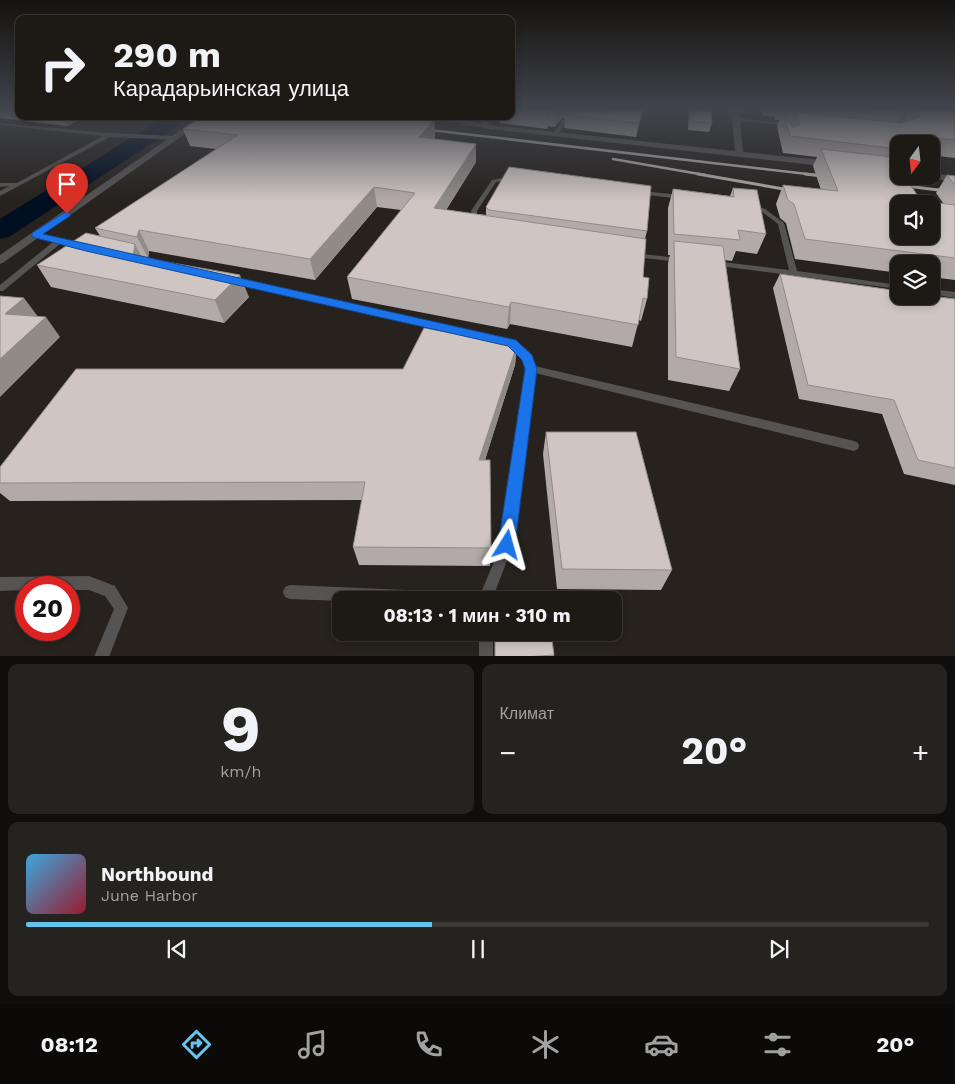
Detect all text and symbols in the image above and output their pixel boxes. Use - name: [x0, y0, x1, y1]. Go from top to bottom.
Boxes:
- text: 290 m: [113, 34, 221, 76]
- icon: right: [30, 35, 95, 100]
- text: Карадарьинская улица: [113, 76, 349, 101]
- north arrow: [890, 135, 940, 185]
- map controls: [890, 135, 940, 305]
- pin: [46, 163, 88, 214]
- icon: arrive: [53, 170, 81, 198]
- button: sound: [890, 195, 940, 245]
- button: layers: [890, 255, 940, 305]
- position arrow: [480, 518, 532, 570]
- speed limit sign: 20: [15, 576, 80, 641]
- text: 08:13 · 1 мин · 310 m: [383, 604, 571, 627]
- text: 9: [221, 691, 261, 767]
- text: Климат: [500, 704, 554, 723]
- text: 20°: [681, 729, 747, 773]
- text: −: [500, 736, 516, 769]
- text: +: [912, 736, 929, 769]
- text: km/h: [220, 762, 261, 781]
- text: Northbound: [101, 863, 213, 886]
- text: June Harbor: [101, 886, 198, 905]
- icon: previous: [163, 935, 191, 963]
- icon: pause: [464, 935, 492, 963]
- icon: next: [765, 935, 793, 963]
- icon: directions: [179, 1027, 214, 1062]
- icon: music: [295, 1027, 330, 1062]
- icon: phone: [411, 1027, 446, 1062]
- icon: climate: [528, 1027, 563, 1062]
- icon: car: [644, 1027, 679, 1062]
- icon: filters: [760, 1027, 795, 1062]
- text: 08:12: [41, 1032, 98, 1057]
- text: 20°: [876, 1032, 914, 1057]

